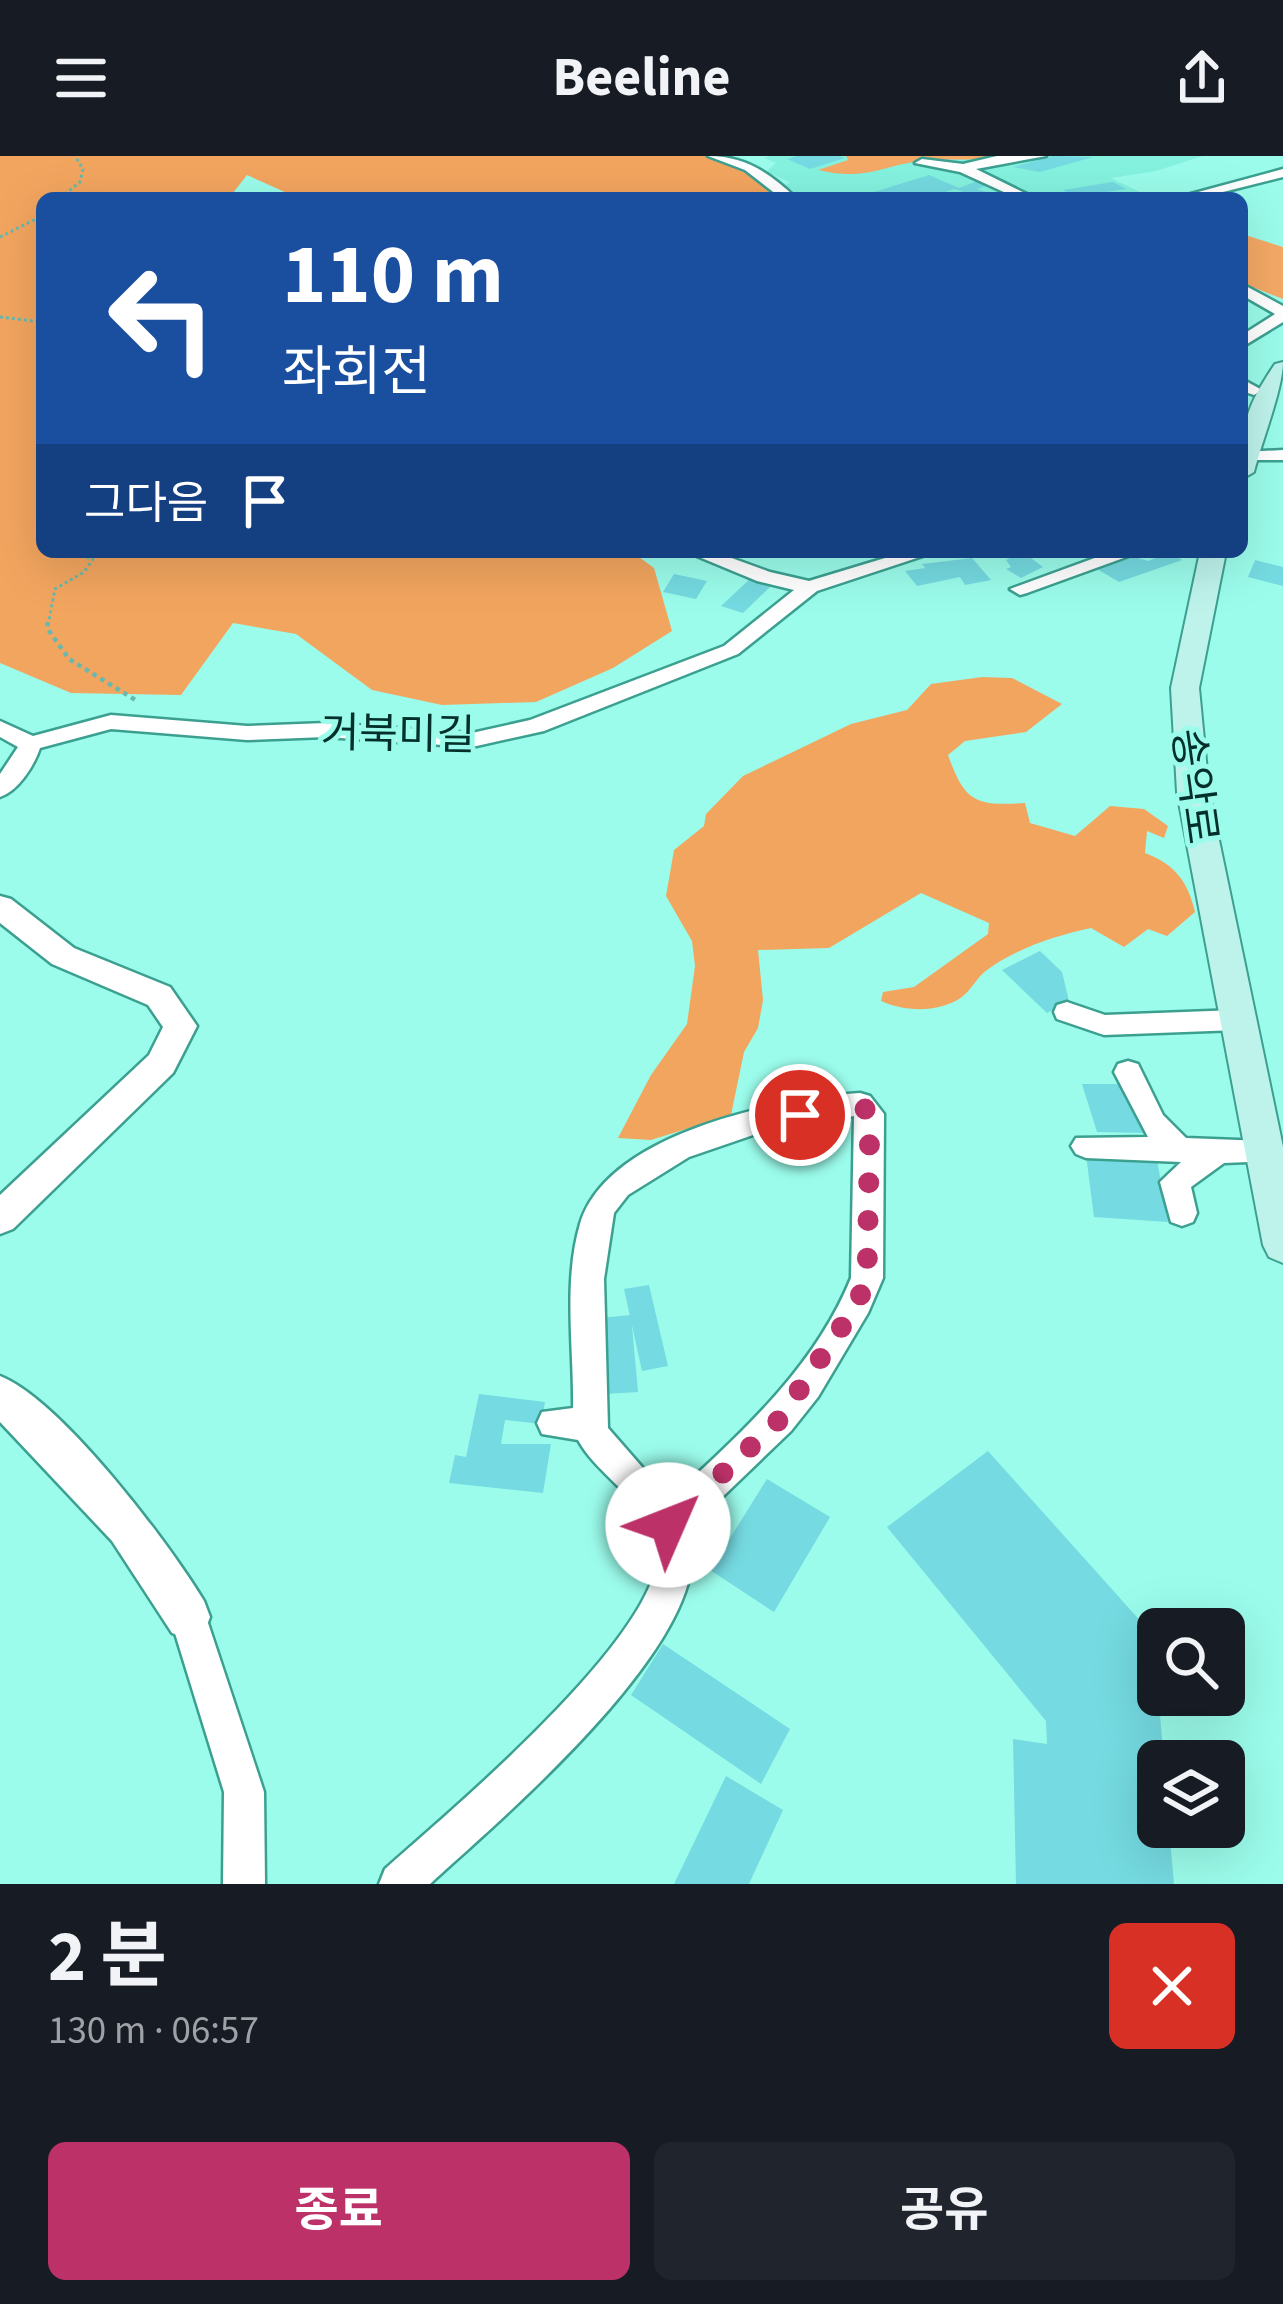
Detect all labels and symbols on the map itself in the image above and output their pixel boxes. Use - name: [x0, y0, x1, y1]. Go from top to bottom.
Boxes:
- street label: 거북미길: [320, 704, 476, 766]
- street label: 송악로: [1156, 725, 1232, 848]
- pin: [749, 1064, 851, 1166]
- position arrow: [605, 1462, 731, 1588]

